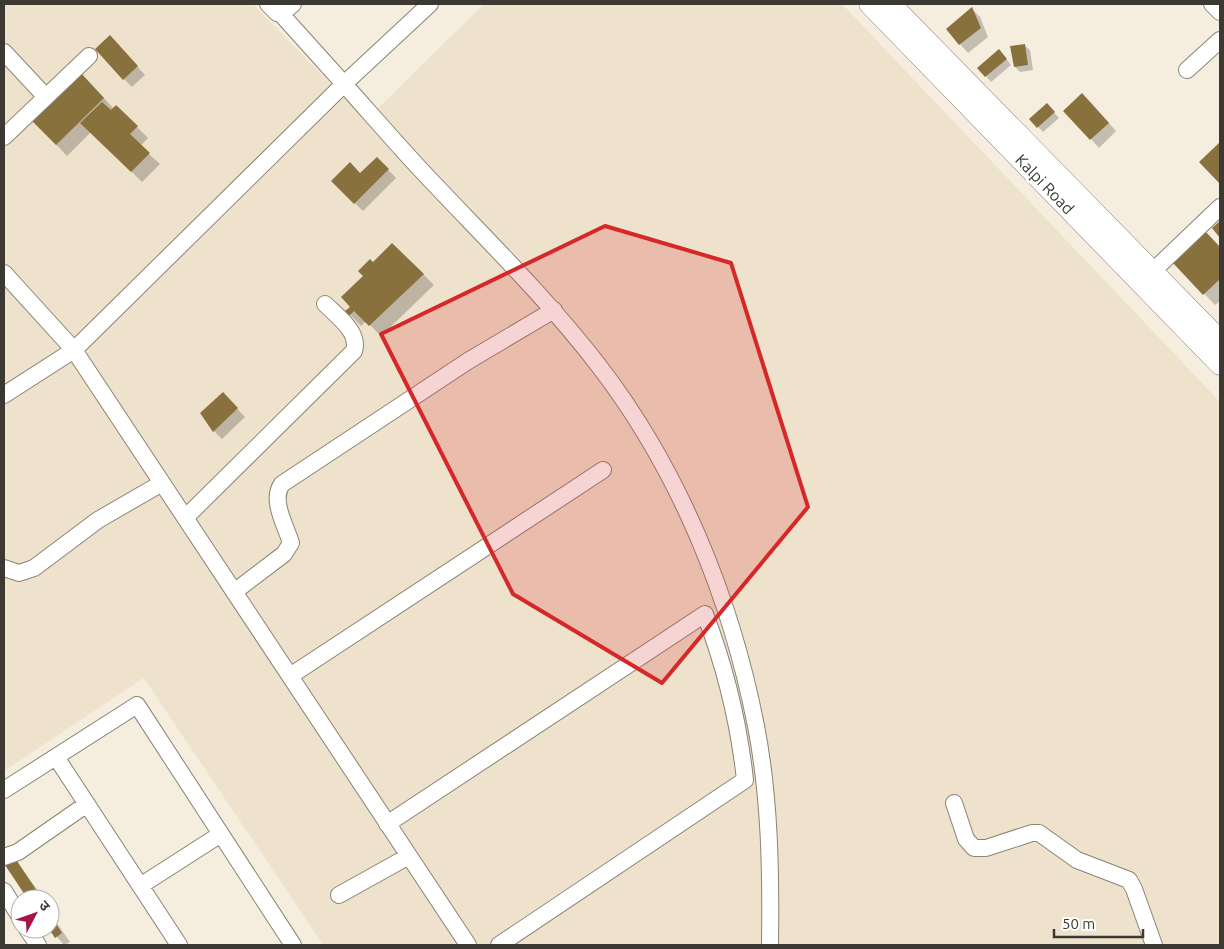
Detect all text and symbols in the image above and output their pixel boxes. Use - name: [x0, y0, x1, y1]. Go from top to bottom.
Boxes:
- street label: Kalpi Road: [1012, 150, 1078, 218]
- north arrow: [10, 889, 60, 939]
- text: उ: [36, 897, 54, 914]
- scale bar: [1054, 906, 1143, 938]
- text: 50 m: [1062, 915, 1095, 932]

